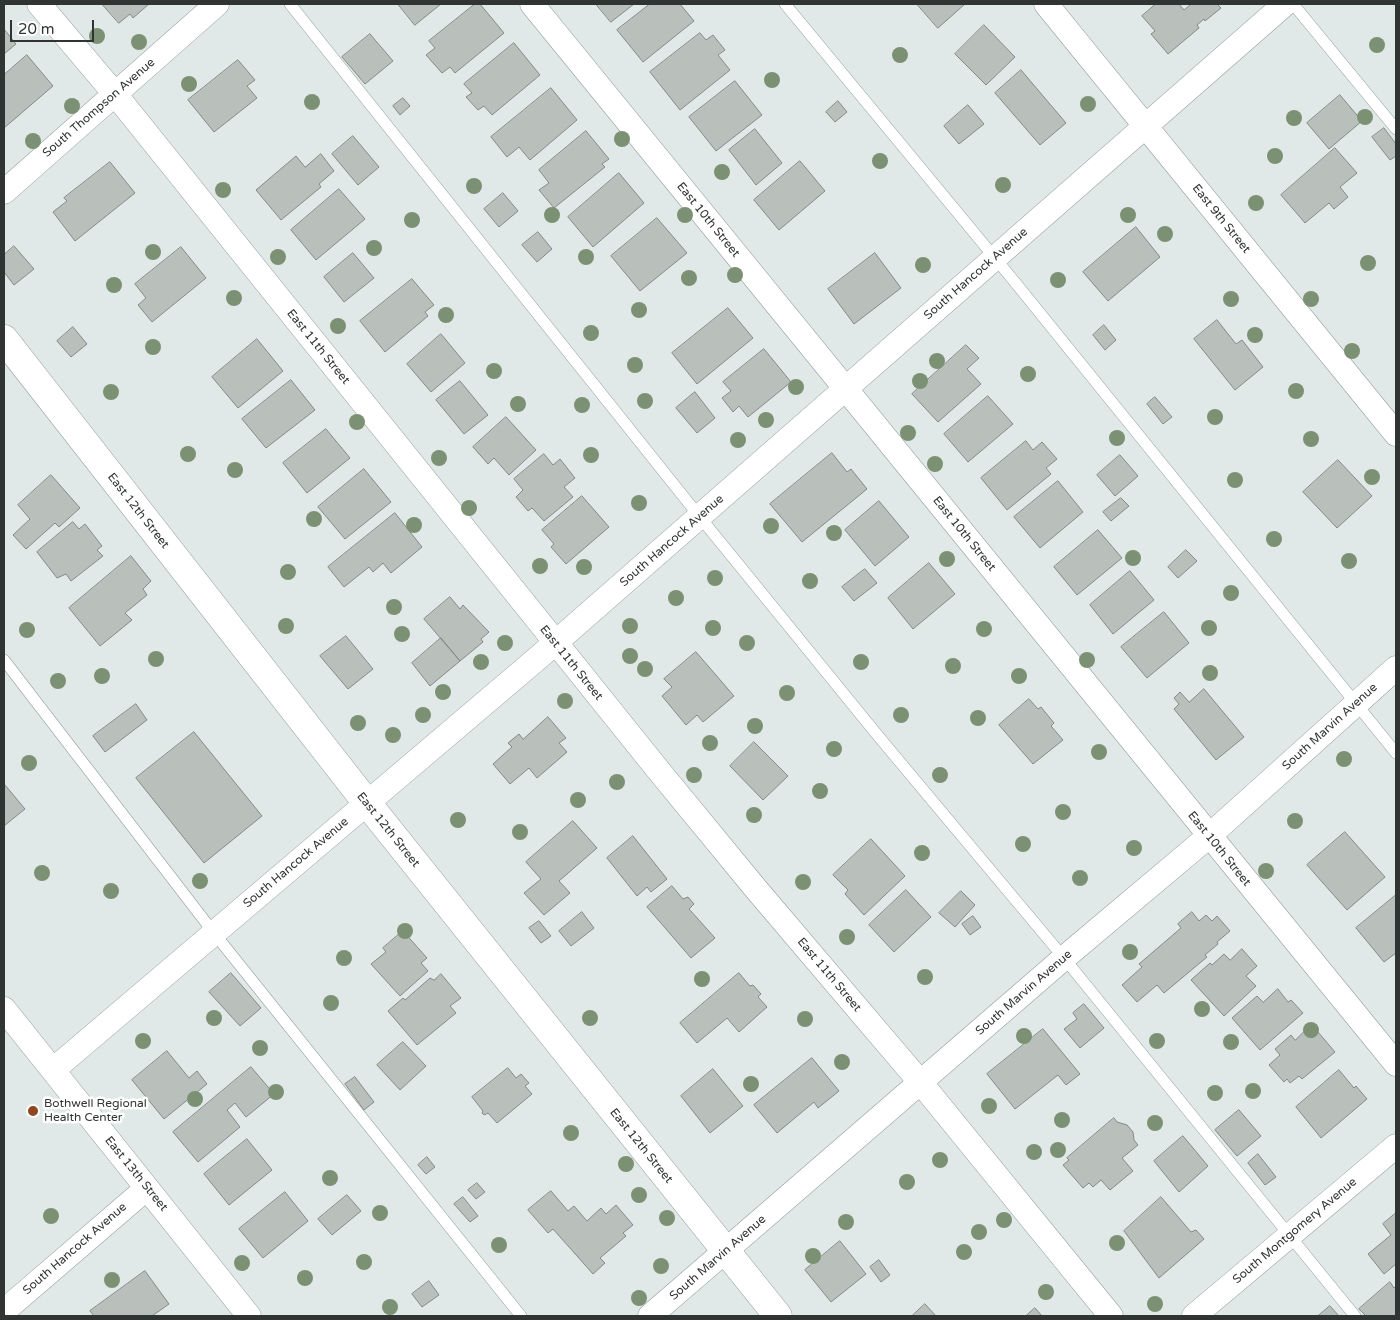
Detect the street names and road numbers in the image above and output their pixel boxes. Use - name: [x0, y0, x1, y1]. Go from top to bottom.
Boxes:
- street label: South Thompson Avenue: [40, 55, 158, 161]
- street label: East 10th Street: [673, 180, 743, 260]
- street label: East 9th Street: [1189, 182, 1253, 256]
- street label: South Hancock Avenue: [921, 225, 1031, 323]
- street label: East 11th Street: [283, 307, 353, 387]
- street label: East 12th Street: [104, 470, 172, 552]
- street label: South Hancock Avenue: [617, 492, 727, 590]
- street label: East 10th Street: [929, 494, 999, 574]
- street label: East 11th Street: [536, 623, 606, 703]
- street label: South Marvin Avenue: [1280, 681, 1380, 773]
- street label: East 12th Street: [353, 790, 423, 870]
- street label: East 10th Street: [1184, 809, 1254, 889]
- street label: South Hancock Avenue: [241, 815, 351, 911]
- street label: East 11th Street: [794, 935, 864, 1015]
- street label: South Marvin Avenue: [973, 947, 1075, 1039]
- street label: East 12th Street: [606, 1106, 676, 1186]
- street label: East 13th Street: [101, 1134, 171, 1214]
- street label: South Montgomery Avenue: [1230, 1175, 1360, 1287]
- street label: South Hancock Avenue: [20, 1200, 130, 1298]
- street label: South Marvin Avenue: [667, 1212, 769, 1304]

